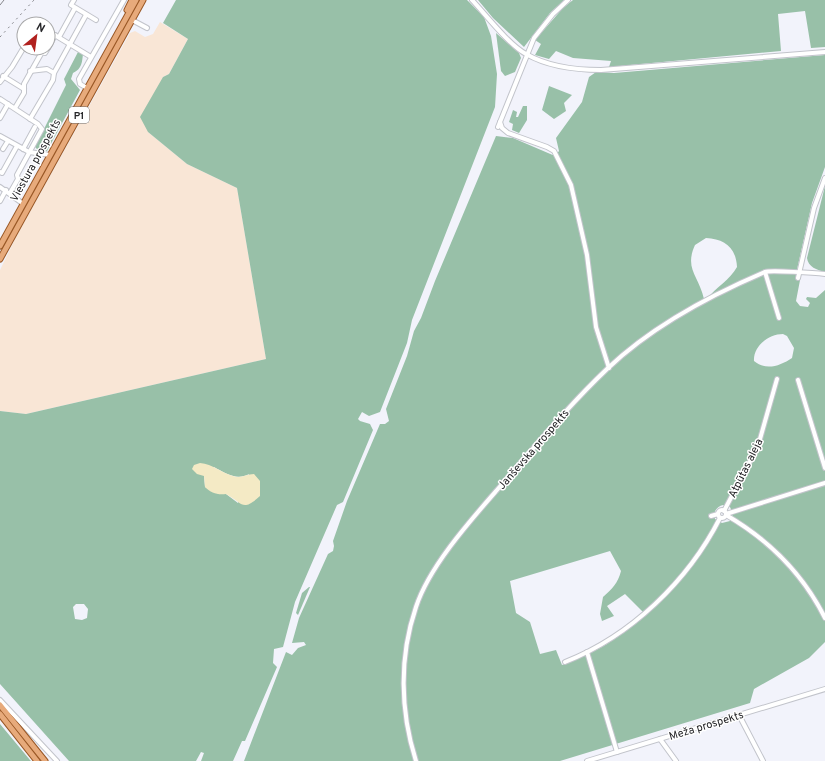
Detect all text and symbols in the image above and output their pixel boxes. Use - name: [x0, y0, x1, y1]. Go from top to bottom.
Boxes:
- north arrow: [16, 16, 56, 56]
- text: N: [34, 20, 47, 36]
- road number: P1: [69, 107, 89, 123]
- street label: Viestura prospekts: [7, 117, 64, 204]
- street label: Janševska prospekts: [495, 407, 572, 493]
- street label: Atpūtas aleja: [726, 436, 766, 500]
- street label: Meža prospekts: [667, 708, 745, 744]

